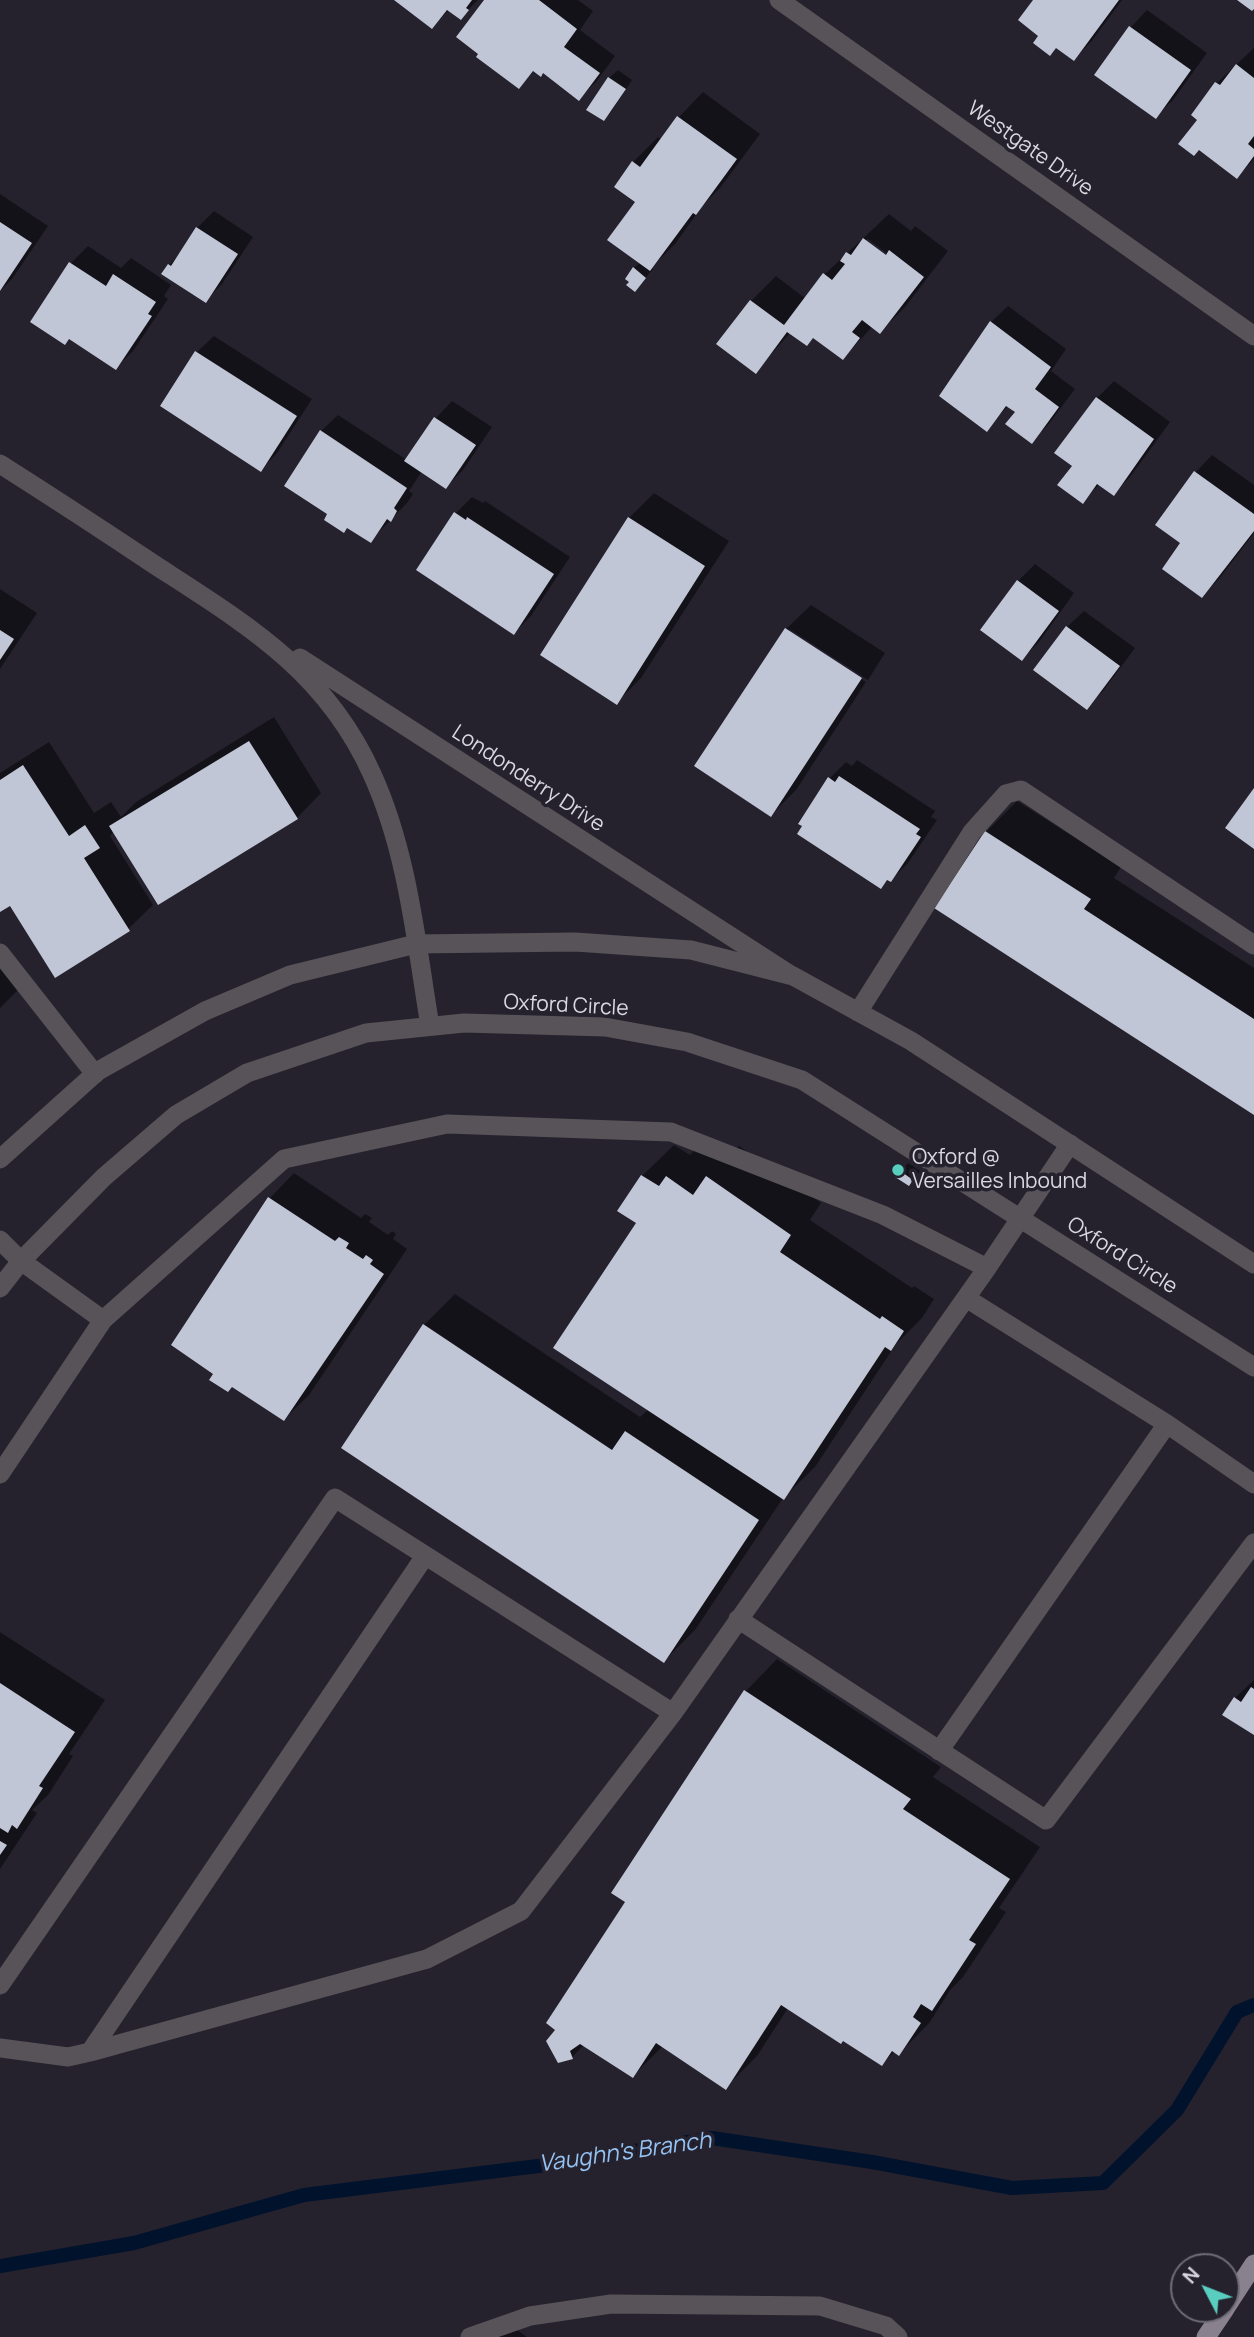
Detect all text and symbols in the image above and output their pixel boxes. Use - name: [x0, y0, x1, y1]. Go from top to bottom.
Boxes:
- street label: Westgate Drive: [962, 96, 1098, 202]
- street label: Londonderry Drive: [447, 720, 609, 838]
- street label: Oxford Circle: [503, 990, 629, 1022]
- place label: Oxford @ Versailles Inbound: [912, 1145, 1087, 1195]
- marker: Oxford @ Versailles Inbound: [890, 1162, 906, 1178]
- street label: Oxford Circle: [1062, 1212, 1182, 1300]
- water label: Vaughn's Branch: [537, 2127, 713, 2179]
- north arrow: [1170, 2253, 1240, 2323]
- text: N: [1177, 2262, 1205, 2289]

